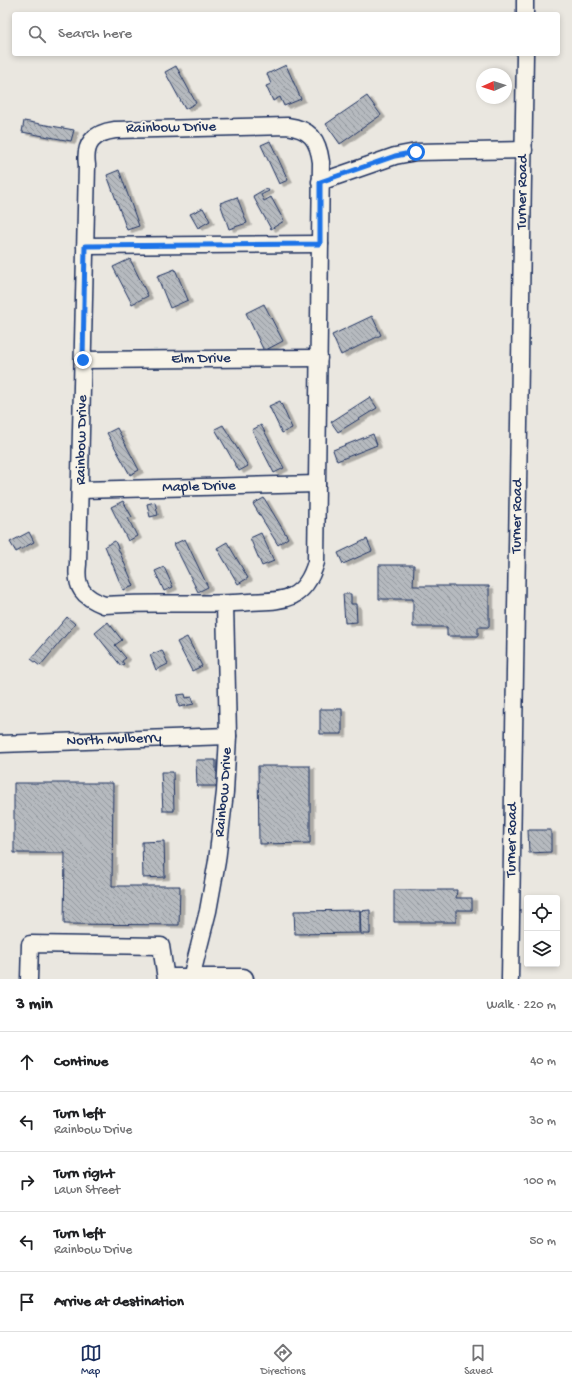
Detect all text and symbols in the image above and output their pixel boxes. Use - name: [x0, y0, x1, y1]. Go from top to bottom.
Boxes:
- search box: [12, 12, 560, 56]
- icon: search: [26, 23, 48, 45]
- text: Search here: [58, 25, 132, 43]
- north arrow: [476, 68, 512, 104]
- street label: Rainbow Drive: [126, 118, 216, 138]
- route start: [407, 143, 425, 161]
- street label: Turner Road: [513, 153, 532, 231]
- street label: Elm Drive: [171, 350, 231, 368]
- route end: [74, 351, 92, 369]
- street label: Rainbow Drive: [72, 395, 92, 485]
- street label: Maple Drive: [162, 477, 236, 497]
- street label: Turner Road: [508, 477, 527, 555]
- street label: North Mulberry: [66, 729, 162, 751]
- street label: Rainbow Drive: [211, 747, 236, 838]
- street label: Turner Road: [503, 801, 522, 879]
- map controls: [524, 895, 560, 967]
- button: locate: [524, 895, 560, 931]
- button: layers: [524, 931, 560, 967]
- text: 3 min: [16, 995, 53, 1015]
- text: Walk · 220 m: [486, 998, 556, 1013]
- icon: ahead: [16, 1051, 38, 1073]
- text: Continue: [54, 1053, 108, 1071]
- text: 40 m: [530, 1054, 556, 1069]
- text: Turn left: [54, 1105, 105, 1123]
- icon: left: [16, 1111, 38, 1133]
- text: 30 m: [530, 1114, 556, 1129]
- text: Rainbow Drive: [54, 1123, 132, 1138]
- text: Turn right: [54, 1165, 114, 1183]
- icon: right: [16, 1171, 38, 1193]
- text: 100 m: [524, 1174, 556, 1189]
- text: Lawn Street: [54, 1183, 120, 1198]
- text: Turn left: [54, 1225, 105, 1243]
- icon: left: [16, 1231, 38, 1253]
- text: 50 m: [529, 1234, 556, 1249]
- text: Rainbow Drive: [54, 1243, 132, 1258]
- icon: arrive: [16, 1291, 38, 1313]
- text: Arrive at destination: [54, 1293, 184, 1311]
- tab: Map: [80, 1342, 102, 1378]
- tab: Directions: [261, 1342, 305, 1378]
- tab: Saved: [464, 1342, 492, 1378]

